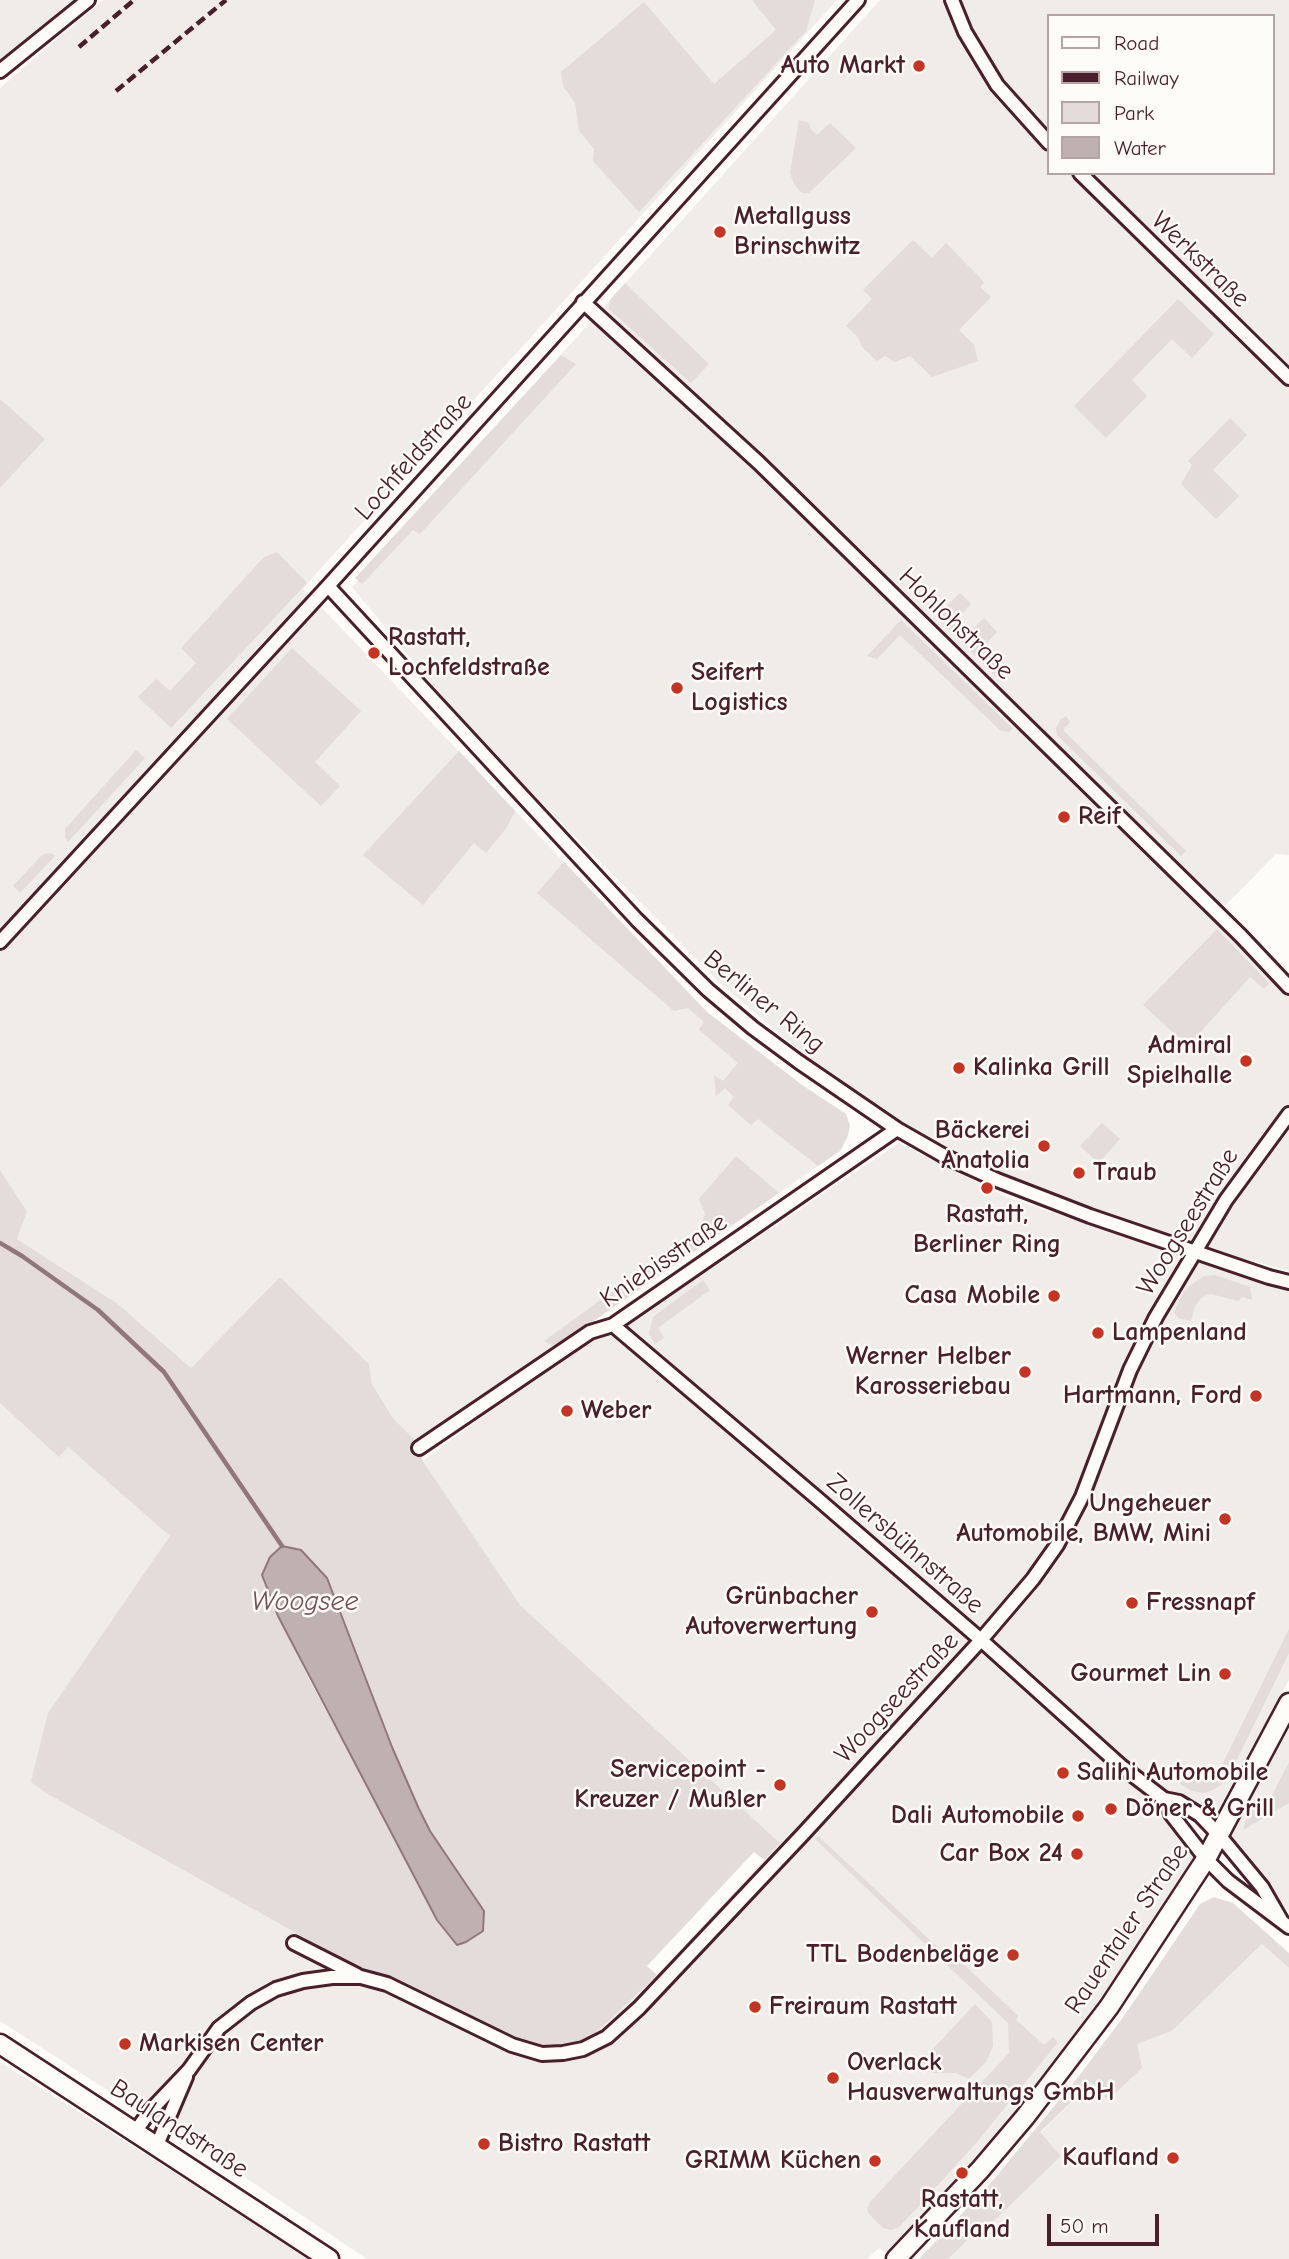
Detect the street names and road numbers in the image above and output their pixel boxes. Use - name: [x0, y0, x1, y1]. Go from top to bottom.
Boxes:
- street label: Werkstraße: [1144, 205, 1256, 315]
- street label: Lochfeldstraße: [349, 387, 479, 527]
- street label: Hohlohstraße: [892, 561, 1020, 687]
- street label: Berliner Ring: [697, 944, 831, 1060]
- street label: Woogseestraße: [1130, 1143, 1246, 1301]
- street label: Kniebisstraße: [594, 1207, 734, 1315]
- street label: Zollersbühnstraße: [820, 1467, 990, 1621]
- street label: Woogseestraße: [828, 1626, 966, 1770]
- street label: Rauentaler Straße: [1058, 1838, 1196, 2020]
- street label: Baulandstraße: [104, 2073, 254, 2185]

